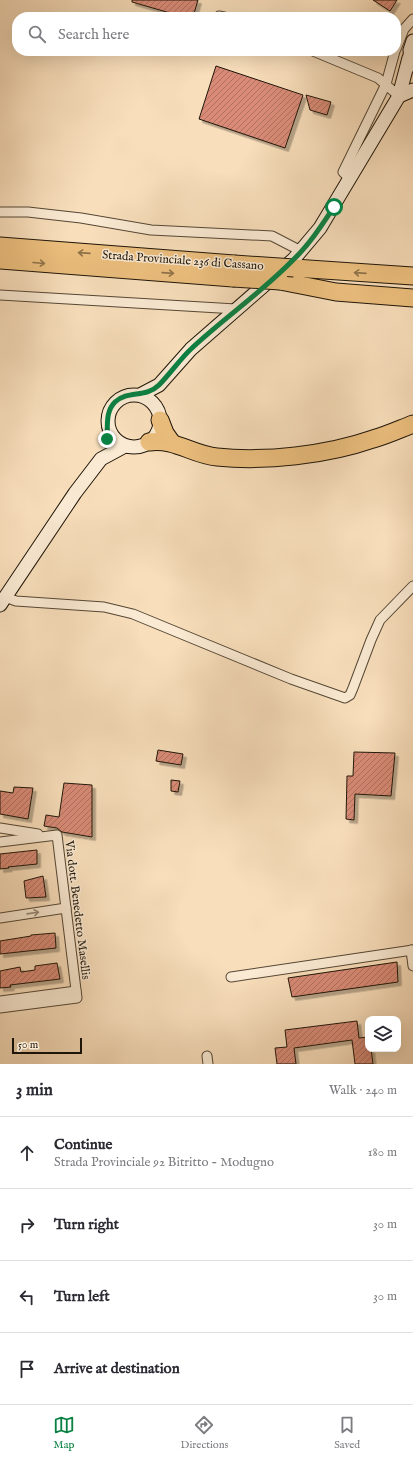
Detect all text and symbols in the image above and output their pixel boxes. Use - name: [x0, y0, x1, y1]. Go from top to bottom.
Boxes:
- search box: [12, 12, 401, 56]
- icon: search: [26, 23, 48, 45]
- text: Search here: [58, 25, 129, 44]
- route start: [325, 198, 343, 216]
- street label: Strada Provinciale 236 di Cassano: [102, 247, 265, 274]
- one-way arrow: [78, 249, 91, 256]
- one-way arrow: [32, 260, 45, 267]
- one-way arrow: [354, 269, 367, 276]
- one-way arrow: [161, 270, 174, 277]
- route end: [98, 430, 116, 448]
- street label: Via dott. Benedetto Masellis: [61, 839, 93, 980]
- one-way arrow: [26, 909, 39, 917]
- map controls: [365, 1016, 401, 1052]
- button: layers: [365, 1016, 401, 1052]
- scale bar: [12, 1036, 82, 1055]
- text: 50 m: [18, 1038, 38, 1052]
- text: 3 min: [16, 1080, 53, 1101]
- text: Walk · 240 m: [329, 1082, 397, 1099]
- text: Continue: [54, 1135, 112, 1154]
- icon: ahead: [16, 1142, 38, 1164]
- text: 180 m: [368, 1144, 397, 1161]
- text: Strada Provinciale 92 Bitritto - Modugno: [54, 1154, 274, 1171]
- icon: right: [16, 1214, 38, 1236]
- text: Turn right: [54, 1215, 119, 1234]
- text: 30 m: [373, 1216, 397, 1233]
- icon: left: [16, 1286, 38, 1308]
- text: Turn left: [54, 1287, 110, 1306]
- text: 30 m: [373, 1288, 397, 1305]
- icon: arrive: [16, 1358, 38, 1380]
- text: Arrive at destination: [54, 1359, 180, 1378]
- tab: Map: [53, 1414, 75, 1452]
- tab: Directions: [181, 1414, 228, 1452]
- tab: Saved: [334, 1414, 360, 1452]

